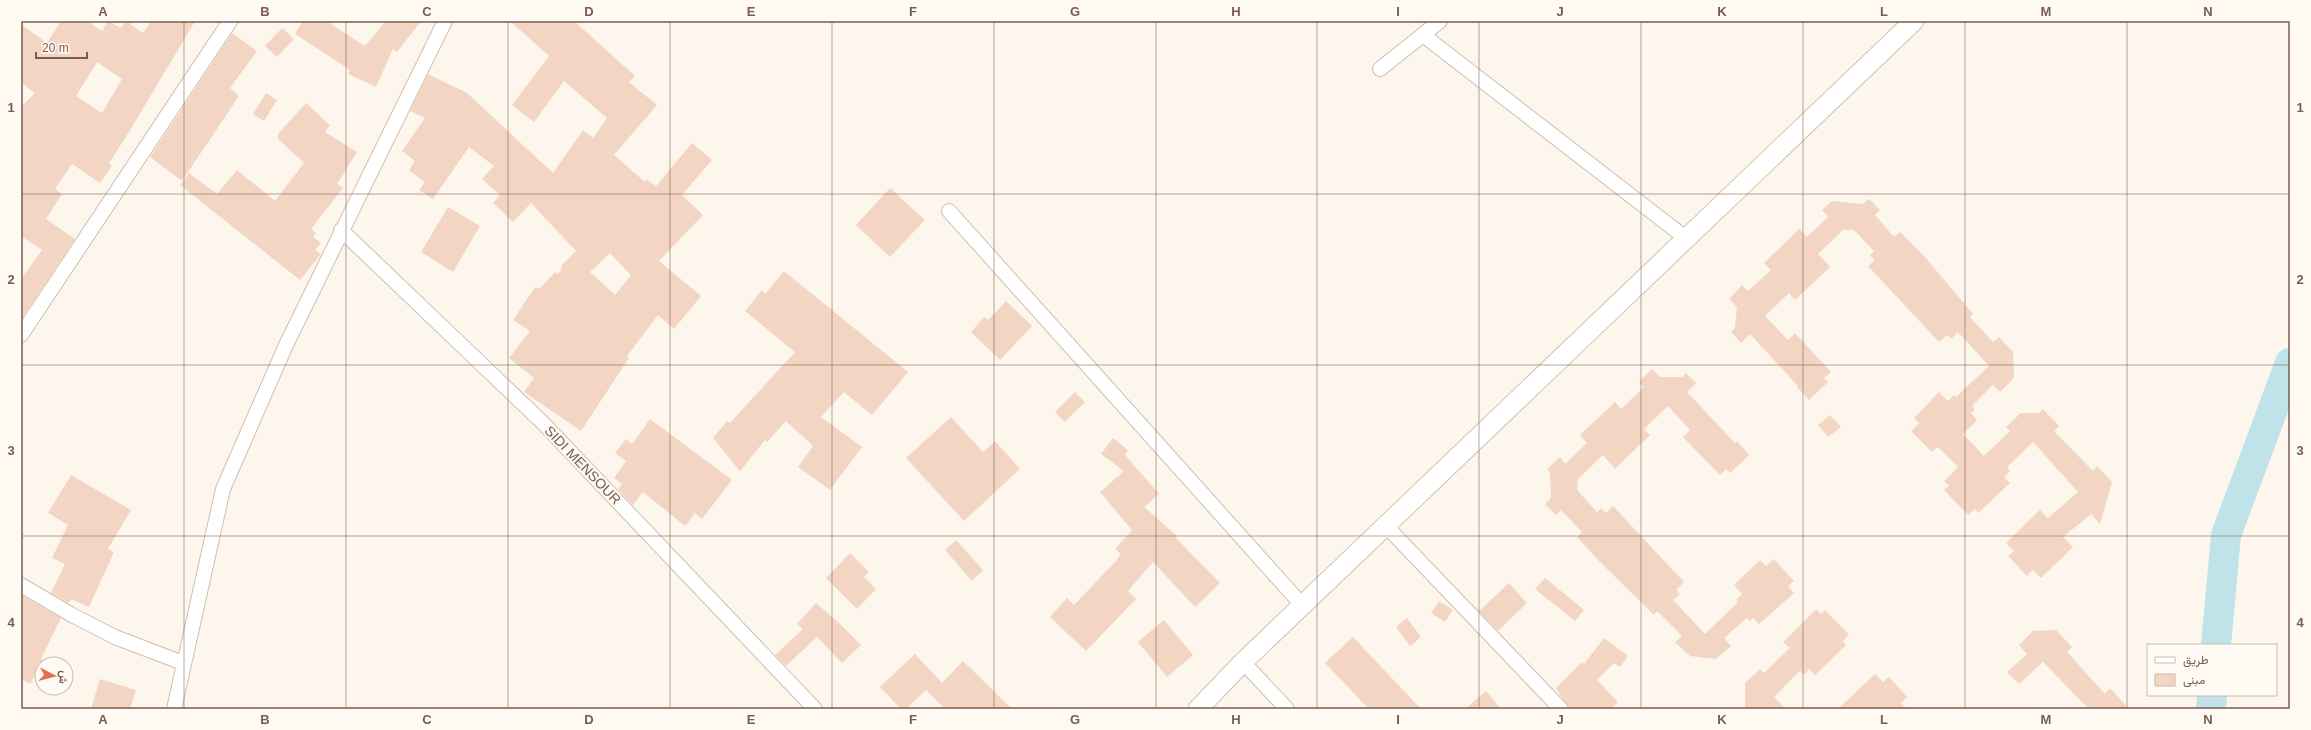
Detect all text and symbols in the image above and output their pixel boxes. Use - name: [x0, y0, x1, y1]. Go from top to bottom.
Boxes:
- text: A: [98, 4, 108, 19]
- text: B: [260, 4, 270, 19]
- text: C: [422, 4, 432, 19]
- text: D: [584, 4, 594, 19]
- text: E: [747, 4, 756, 19]
- text: F: [909, 4, 917, 19]
- text: G: [1070, 4, 1080, 19]
- text: H: [1231, 4, 1241, 19]
- text: I: [1396, 4, 1400, 19]
- text: J: [1556, 4, 1564, 19]
- text: K: [1717, 4, 1727, 19]
- text: L: [1880, 4, 1888, 19]
- text: M: [2041, 4, 2051, 19]
- text: N: [2203, 4, 2213, 19]
- scale bar: [36, 34, 87, 60]
- text: 20 m: [42, 41, 69, 55]
- text: 1: [7, 100, 15, 115]
- text: 1: [2296, 100, 2304, 115]
- text: 2: [7, 272, 15, 287]
- text: 2: [2296, 272, 2304, 287]
- street label: SIDI MENSOUR: [542, 423, 624, 507]
- text: 3: [7, 443, 15, 458]
- text: 3: [2296, 443, 2304, 458]
- text: 4: [7, 615, 15, 630]
- text: 4: [2296, 615, 2304, 630]
- legend: [2147, 644, 2277, 696]
- text: طريق: [2183, 653, 2209, 668]
- north arrow: [34, 656, 74, 696]
- text: ش: [56, 670, 71, 685]
- text: مبنى: [2183, 673, 2205, 688]
- text: A: [98, 712, 108, 727]
- text: B: [260, 712, 270, 727]
- text: C: [422, 712, 432, 727]
- text: D: [584, 712, 594, 727]
- text: E: [747, 712, 756, 727]
- text: F: [909, 712, 917, 727]
- text: G: [1070, 712, 1080, 727]
- text: H: [1231, 712, 1241, 727]
- text: I: [1396, 712, 1400, 727]
- text: J: [1556, 712, 1564, 727]
- text: K: [1717, 712, 1727, 727]
- text: L: [1880, 712, 1888, 727]
- text: M: [2041, 712, 2051, 727]
- text: N: [2203, 712, 2213, 727]

